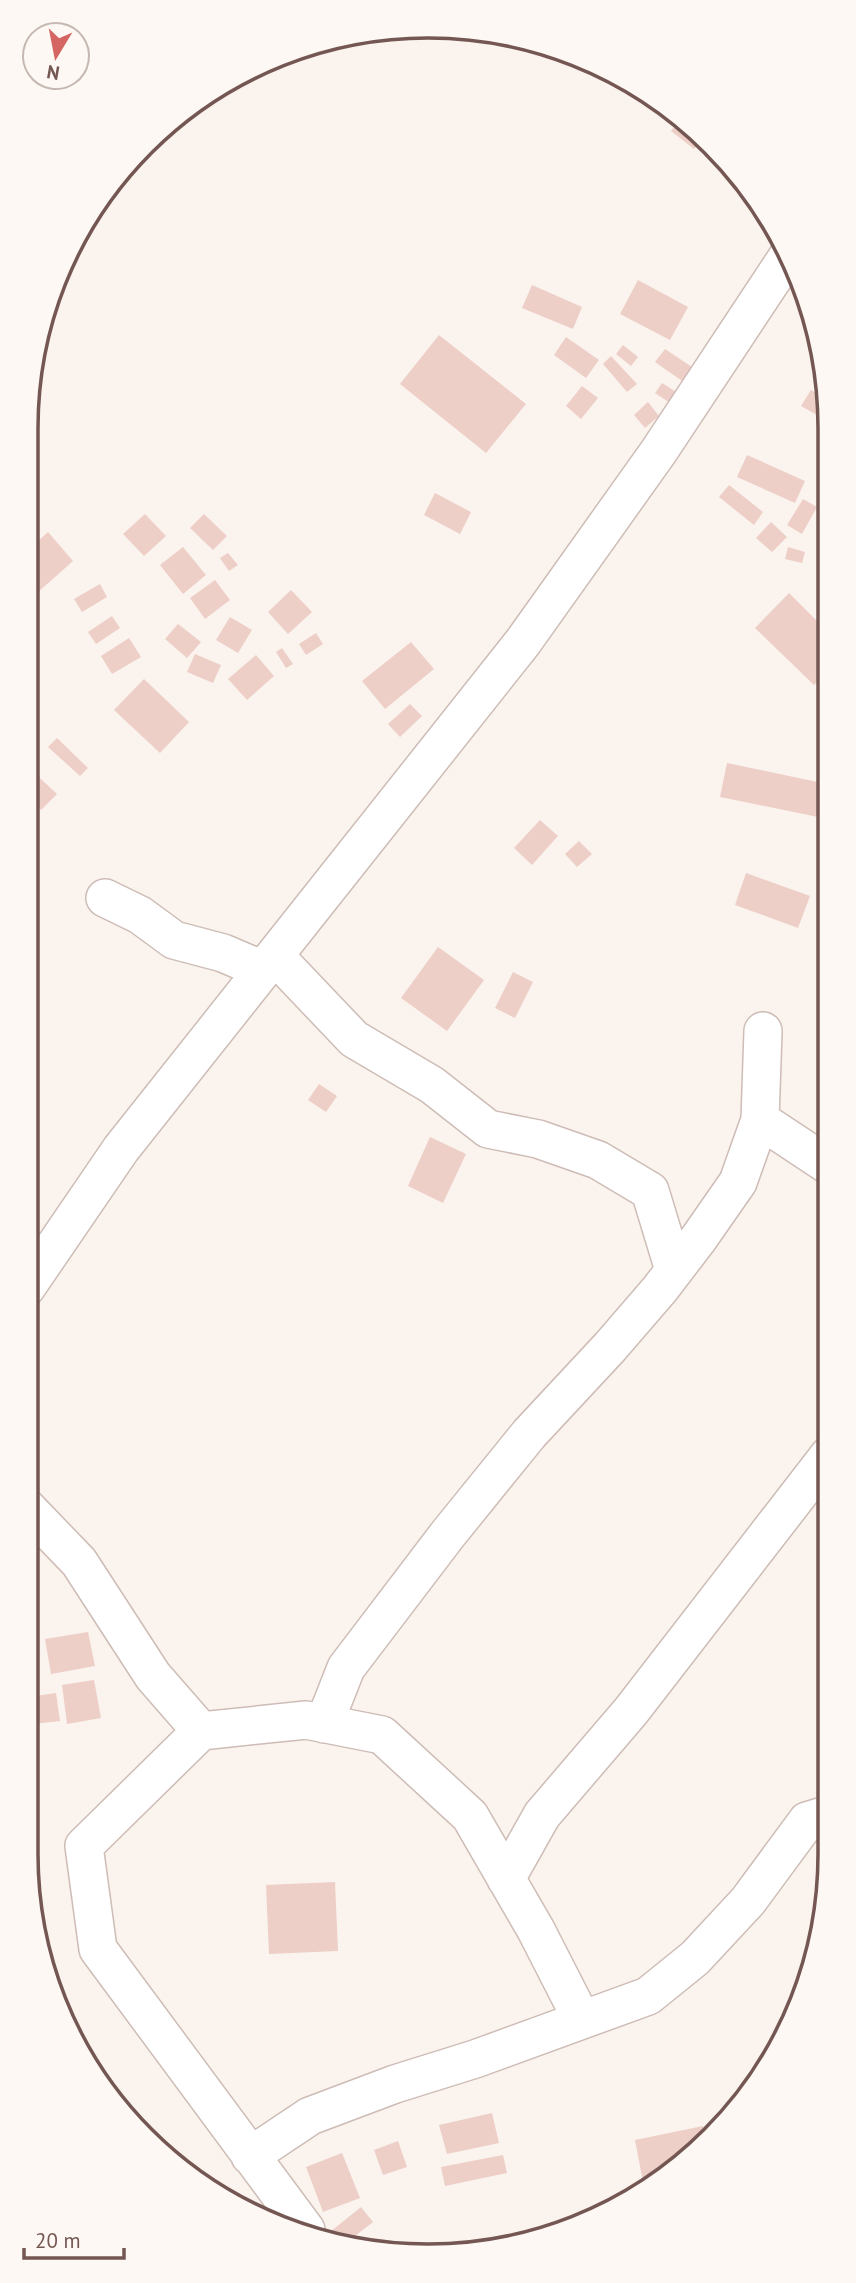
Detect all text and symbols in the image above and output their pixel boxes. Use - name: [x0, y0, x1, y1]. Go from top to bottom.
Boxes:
- north arrow: [21, 21, 91, 91]
- text: N: [45, 60, 61, 86]
- scale bar: [24, 2216, 124, 2260]
- text: 20 m: [35, 2227, 81, 2254]

